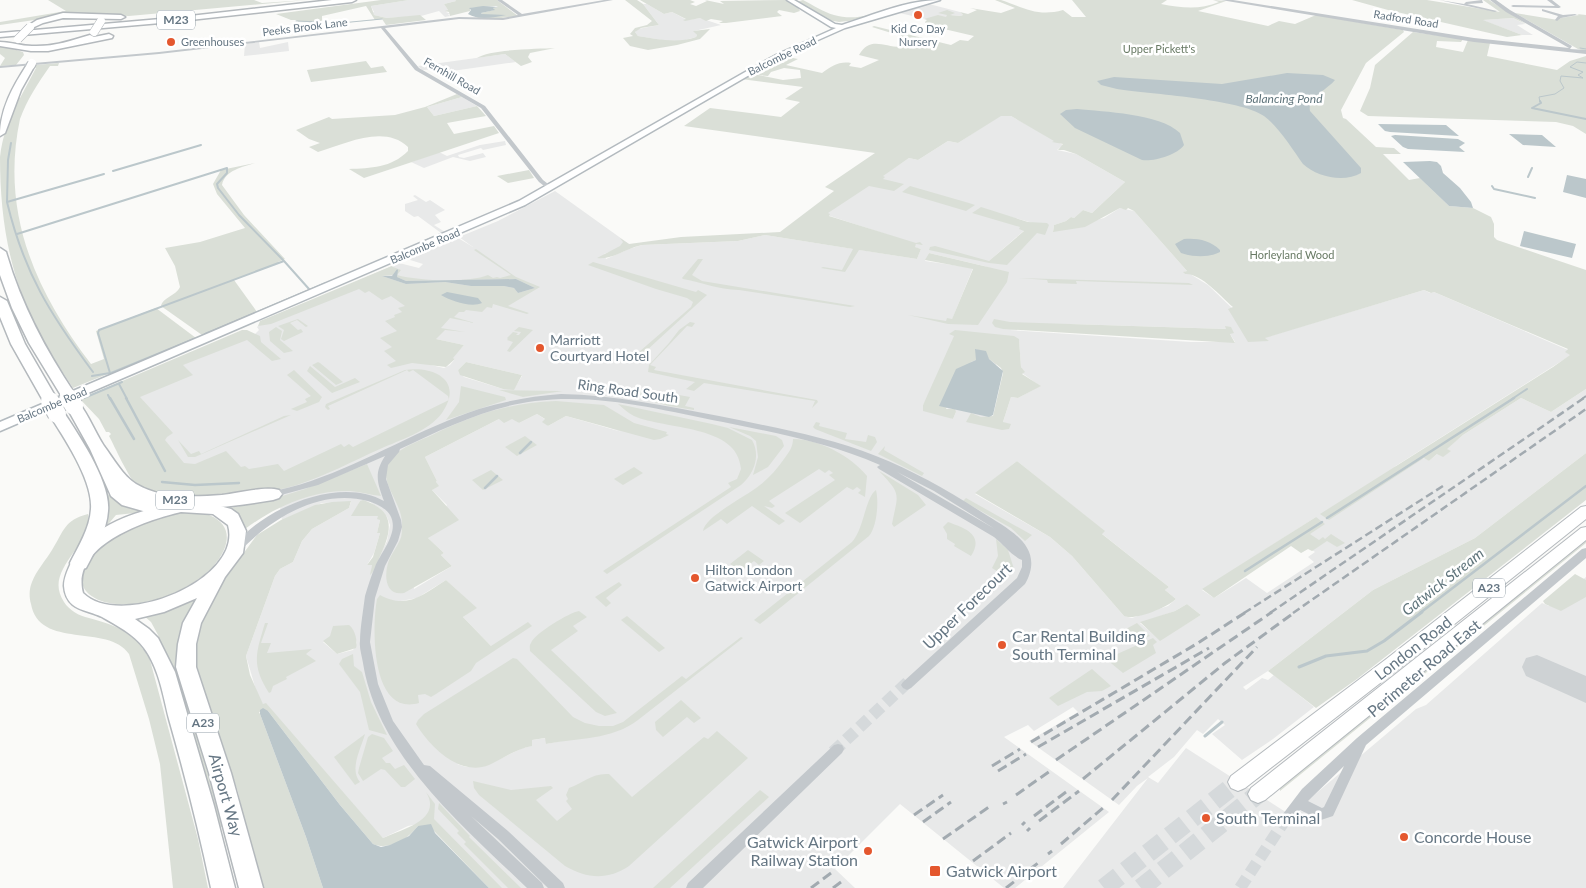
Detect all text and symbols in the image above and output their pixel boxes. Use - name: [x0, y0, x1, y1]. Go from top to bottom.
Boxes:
- street label: Radford Road: [1373, 7, 1439, 30]
- marker: Kid Co Day Nursery: [912, 9, 924, 21]
- road number: M23: [157, 10, 195, 30]
- street label: Peeks Brook Lane: [262, 15, 349, 38]
- place label: Kid Co Day Nursery: [891, 22, 946, 48]
- street label: Balcombe Road: [745, 33, 818, 78]
- place label: Greenhouses: [181, 35, 245, 48]
- marker: Greenhouses: [165, 36, 177, 48]
- park label: Upper Pickett's: [1123, 42, 1196, 55]
- street label: Fernhill Road: [422, 54, 483, 97]
- water label: Balancing Pond: [1245, 91, 1323, 106]
- street label: Balcombe Road: [388, 225, 462, 266]
- park label: Horleyland Wood: [1250, 248, 1334, 261]
- place label: Marriott Courtyard Hotel: [550, 331, 649, 364]
- marker: Marriott Courtyard Hotel: [534, 342, 546, 354]
- street label: Ring Road South: [577, 375, 680, 406]
- street label: Balcombe Road: [15, 384, 89, 425]
- road number: M23: [156, 490, 194, 510]
- water label: Gatwick Stream: [1398, 544, 1487, 619]
- street label: Upper Forecourt: [918, 558, 1015, 653]
- place label: Hilton London Gatwick Airport: [705, 561, 802, 594]
- marker: Hilton London Gatwick Airport: [689, 572, 701, 584]
- road number: A23: [1473, 578, 1505, 598]
- street label: London Road: [1371, 612, 1455, 683]
- street label: Perimeter Road East: [1363, 615, 1484, 721]
- place label: Car Rental Building South Terminal: [1012, 626, 1145, 663]
- marker: Car Rental Building South Terminal: [996, 639, 1008, 651]
- road number: A23: [187, 714, 219, 732]
- street label: Airport Way: [206, 751, 248, 839]
- place label: South Terminal: [1216, 808, 1320, 827]
- marker: South Terminal: [1200, 812, 1212, 824]
- place label: Concorde House: [1414, 827, 1531, 846]
- marker: Concorde House: [1398, 831, 1410, 843]
- place label: Gatwick Airport Railway Station: [747, 832, 858, 869]
- marker: Gatwick Airport Railway Station: [862, 845, 874, 857]
- place label: Gatwick Airport: [946, 861, 1057, 880]
- marker: Gatwick Airport: [928, 864, 942, 878]

